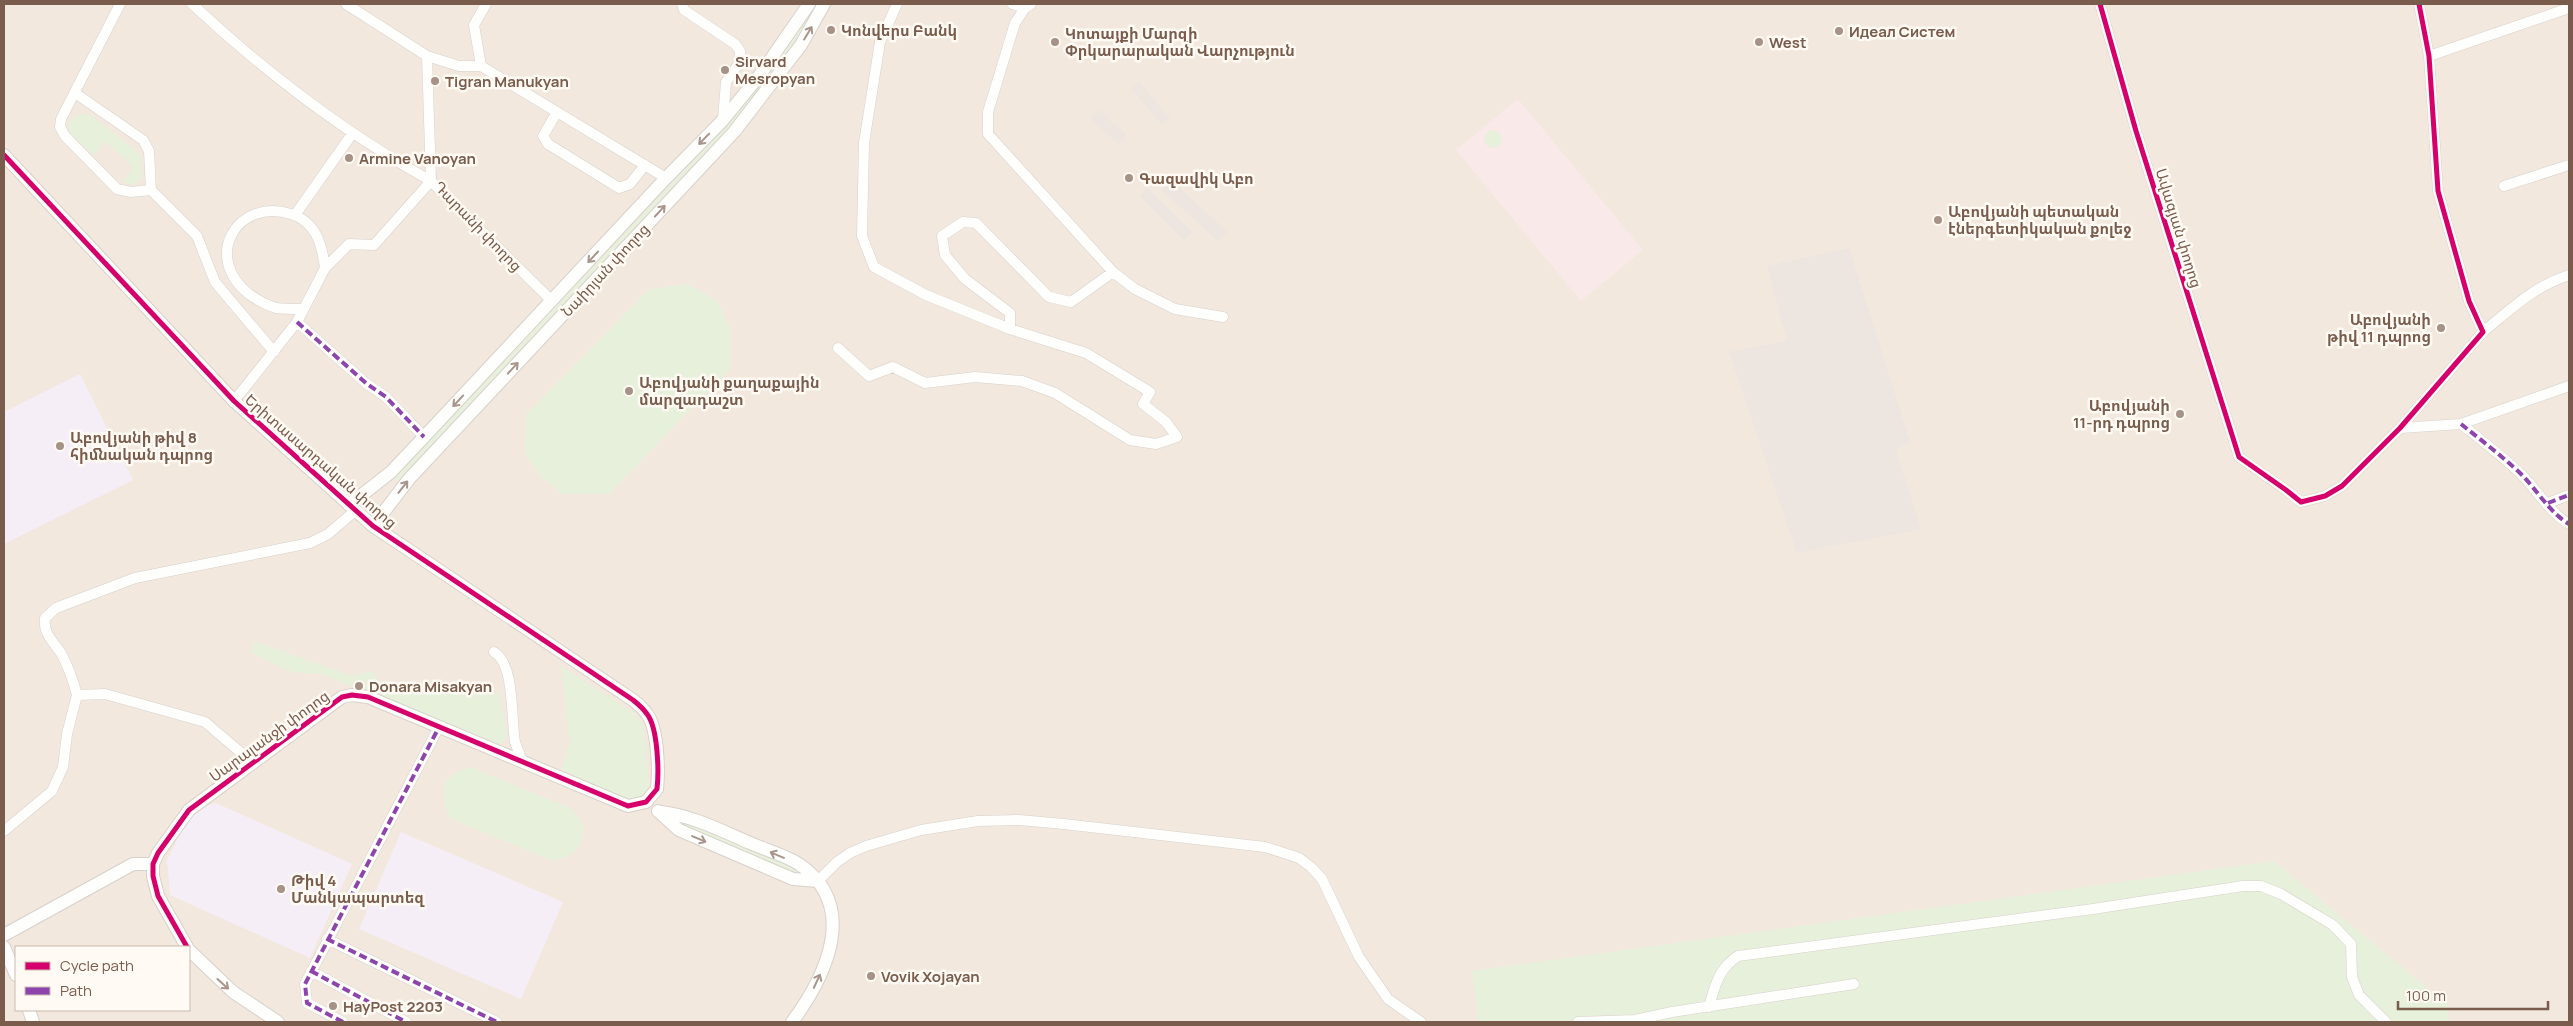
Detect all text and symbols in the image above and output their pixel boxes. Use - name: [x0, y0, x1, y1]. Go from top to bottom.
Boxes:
- place label: Կոնվերս Բանկ: [841, 20, 957, 41]
- place label: Идеал Систем: [1849, 21, 1955, 42]
- place label: Կոտայքի Մարզի Փրկարարական Վարչություն: [1065, 23, 1295, 61]
- marker: Կոնվերս Բանկ: [825, 24, 837, 36]
- marker: Идеал Систем: [1833, 25, 1845, 37]
- one-way arrow: [804, 26, 814, 40]
- place label: West: [1769, 32, 1806, 53]
- marker: Կոտայքի Մարզի Փրկարարական Վարչություն: [1049, 36, 1061, 48]
- marker: West: [1753, 36, 1765, 48]
- place label: Sirvard Mesropyan: [735, 51, 815, 89]
- marker: Sirvard Mesropyan: [719, 64, 731, 76]
- place label: Tigran Manukyan: [445, 71, 569, 92]
- marker: Tigran Manukyan: [429, 75, 441, 87]
- one-way arrow: [698, 133, 711, 145]
- place label: Armine Vanoyan: [359, 148, 476, 169]
- marker: Armine Vanoyan: [343, 152, 355, 164]
- street label: Ավագյան փողոց: [2151, 166, 2207, 290]
- place label: Գազավիկ Աբո: [1139, 168, 1254, 189]
- marker: Գազավիկ Աբո: [1123, 172, 1135, 184]
- street label: Դարանի փողոց: [429, 176, 527, 276]
- place label: Աբովյանի պետական էներգետիկական քոլեջ: [1948, 201, 2131, 239]
- one-way arrow: [654, 205, 666, 218]
- marker: Աբովյանի պետական էներգետիկական քոլեջ: [1932, 214, 1944, 226]
- street label: Նաիրյան փողոց: [556, 219, 654, 321]
- one-way arrow: [587, 250, 599, 263]
- place label: Աբովյանի թիվ 11 դպրոց: [2327, 309, 2431, 347]
- marker: Աբովյանի թիվ 11 դպրոց: [2435, 322, 2447, 334]
- one-way arrow: [507, 362, 519, 375]
- place label: Աբովյանի քաղաքային մարզադաշտ: [639, 372, 819, 410]
- marker: Աբովյանի քաղաքային մարզադաշտ: [623, 385, 635, 397]
- street label: Երիտասարդական փողոց: [240, 389, 402, 533]
- one-way arrow: [452, 395, 464, 408]
- place label: Աբովյանի 11-րդ դպրոց: [2073, 395, 2170, 433]
- marker: Աբովյանի 11-րդ դպրոց: [2174, 408, 2186, 420]
- place label: Աբովյանի թիվ 8 հիմնական դպրոց: [70, 427, 213, 465]
- marker: Աբովյանի թիվ 8 հիմնական դպրոց: [54, 440, 66, 452]
- one-way arrow: [397, 481, 408, 494]
- place label: Donara Misakyan: [369, 676, 492, 697]
- marker: Donara Misakyan: [353, 680, 365, 692]
- street label: Սարալանջի փողոց: [205, 685, 333, 787]
- one-way arrow: [692, 836, 707, 845]
- one-way arrow: [770, 849, 785, 859]
- place label: Թիվ 4 Մանկապարտեզ: [291, 870, 425, 908]
- marker: Թիվ 4 Մանկապարտեզ: [275, 883, 287, 895]
- legend: [15, 946, 190, 1011]
- text: Cycle path: [60, 955, 134, 976]
- place label: Vovik Xojayan: [881, 966, 980, 987]
- marker: Vovik Xojayan: [865, 970, 877, 982]
- one-way arrow: [813, 974, 823, 989]
- one-way arrow: [217, 978, 230, 990]
- scale bar: [2398, 978, 2548, 1010]
- text: Path: [60, 980, 92, 1001]
- text: 100 m: [2406, 985, 2446, 1006]
- place label: HayPost 2203: [343, 996, 443, 1017]
- marker: HayPost 2203: [327, 1000, 339, 1012]

